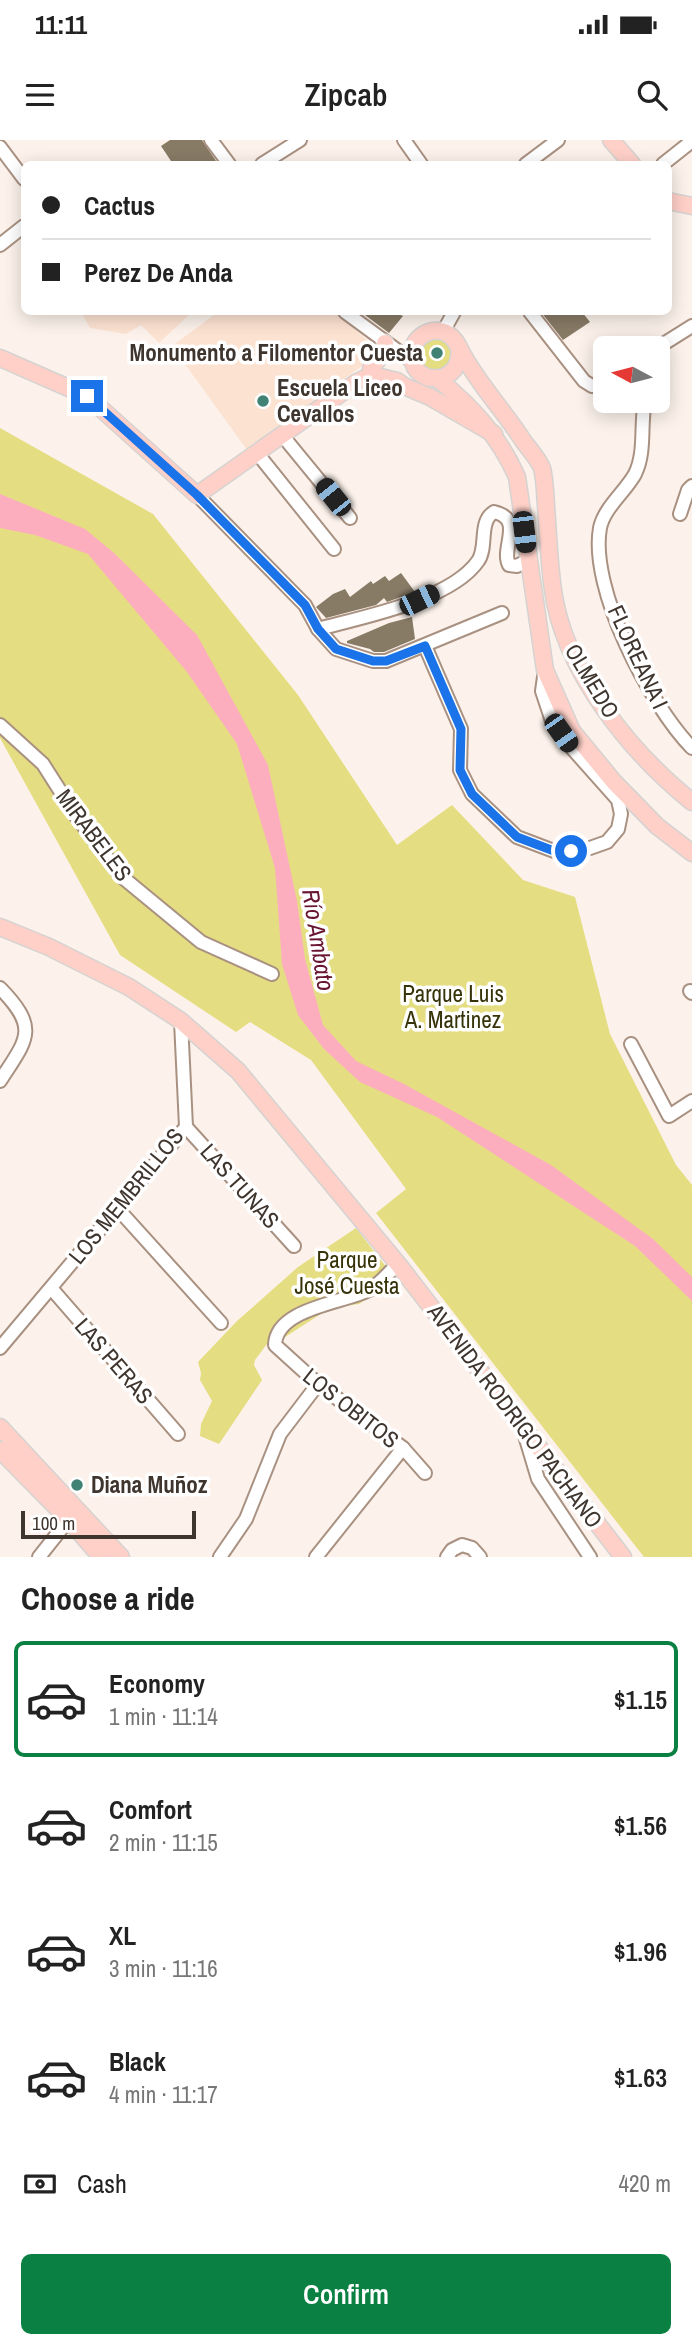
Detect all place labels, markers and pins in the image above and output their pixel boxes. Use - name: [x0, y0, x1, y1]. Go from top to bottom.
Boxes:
- place label: Monumento a Filomentor Cuesta: [130, 337, 424, 368]
- marker: Monumento a Filomentor Cuesta: [429, 345, 445, 361]
- place label: Escuela Liceo Cevallos: [277, 372, 403, 429]
- marker: Escuela Liceo Cevallos: [255, 393, 271, 409]
- place label: Diana Muñoz: [91, 1469, 208, 1500]
- marker: Diana Muñoz: [69, 1477, 85, 1493]

